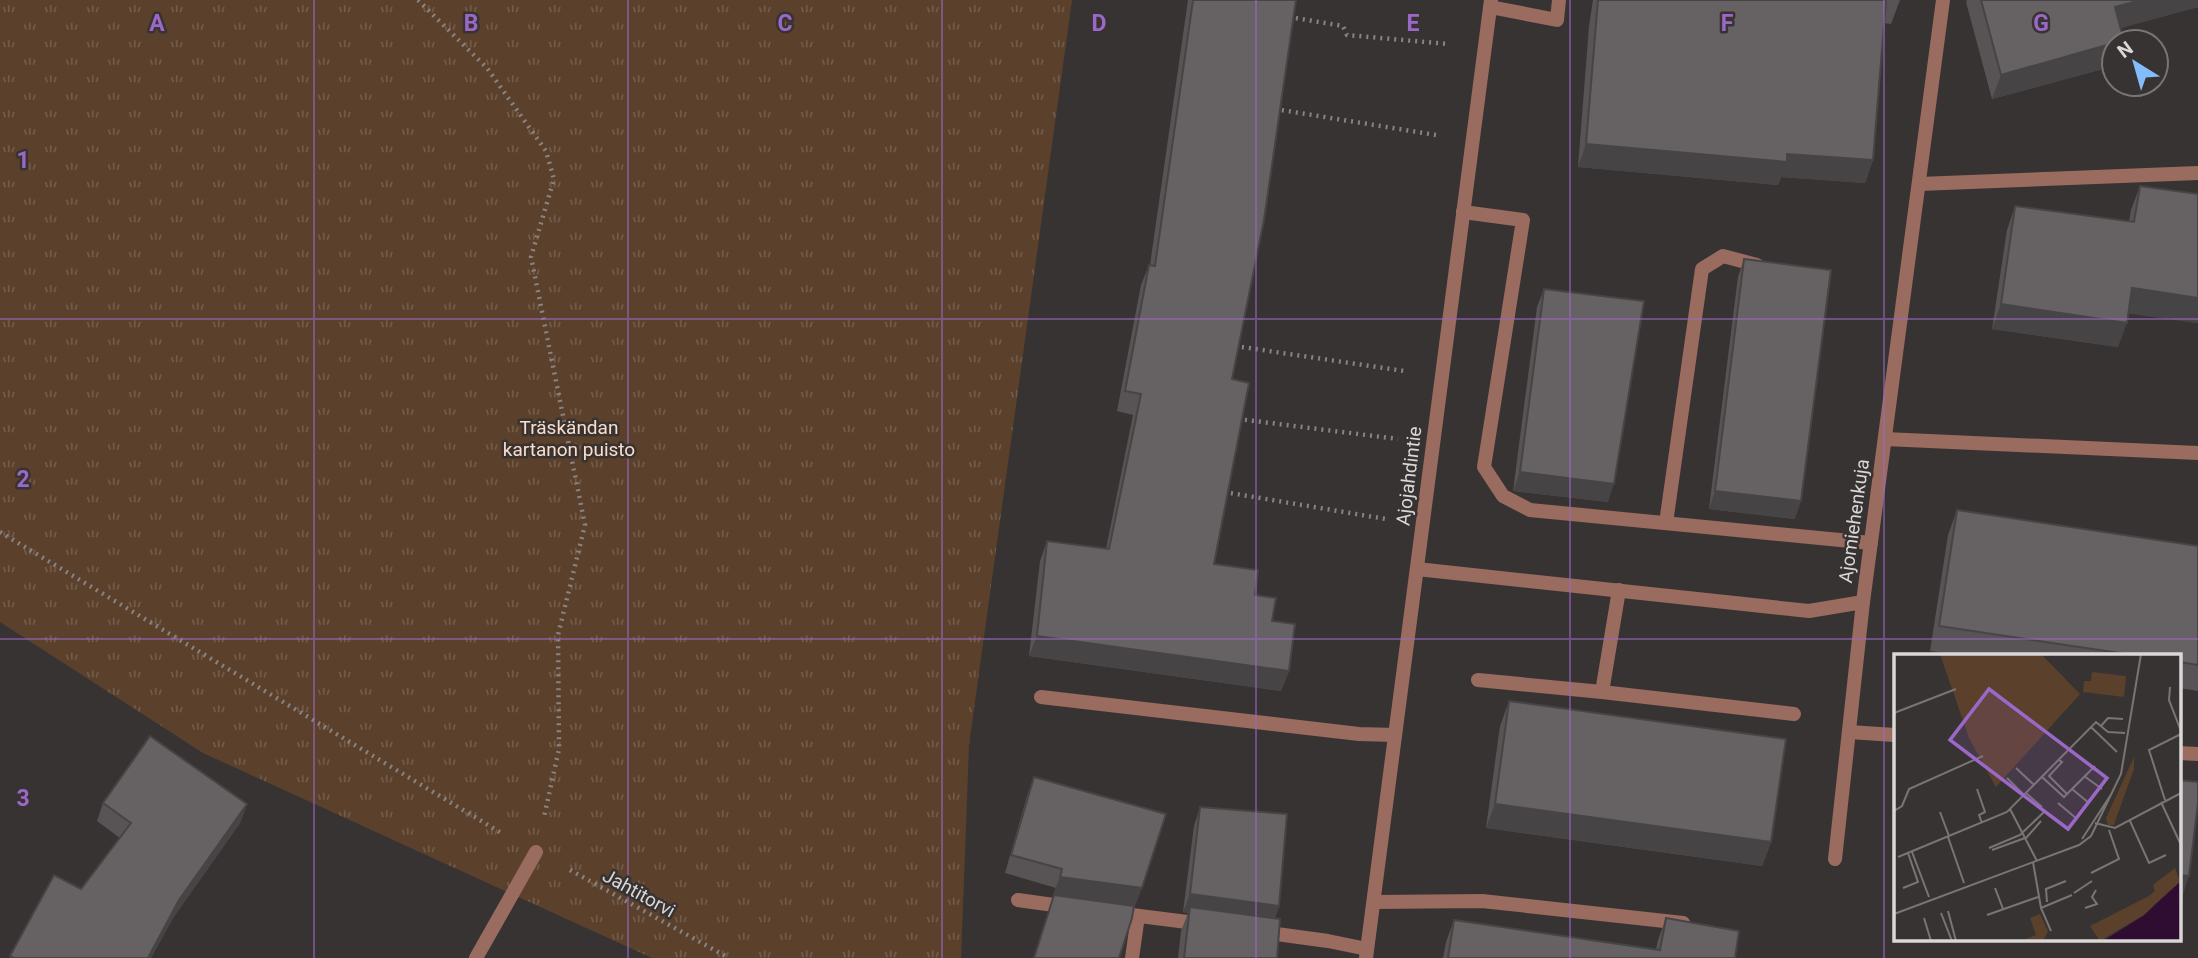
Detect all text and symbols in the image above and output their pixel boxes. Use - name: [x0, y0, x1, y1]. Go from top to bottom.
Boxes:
- text: A: [149, 10, 165, 37]
- text: B: [464, 10, 478, 37]
- text: C: [777, 10, 793, 37]
- text: D: [1092, 10, 1106, 37]
- text: E: [1407, 10, 1420, 37]
- text: F: [1721, 10, 1734, 37]
- text: G: [2033, 10, 2049, 37]
- north arrow: [2100, 28, 2170, 98]
- text: N: [2113, 37, 2137, 63]
- text: 1: [16, 147, 30, 174]
- park label: Träskändan kartanon puisto: [503, 416, 635, 461]
- street label: Ajojahdintie: [1391, 425, 1427, 527]
- street label: Ajomiehenkuja: [1834, 457, 1874, 585]
- text: 2: [16, 466, 30, 493]
- inset map: [1894, 654, 2180, 940]
- text: 3: [16, 785, 30, 812]
- street label: Jahtitorvi: [599, 864, 679, 922]

